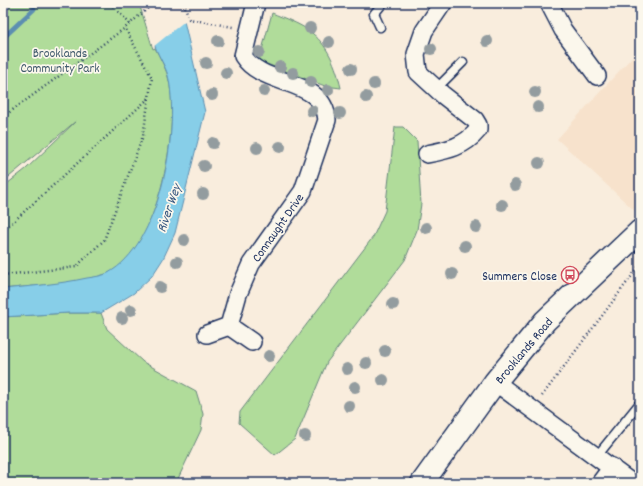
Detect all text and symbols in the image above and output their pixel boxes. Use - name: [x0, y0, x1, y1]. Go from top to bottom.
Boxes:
- park label: Brooklands Community Park: [20, 45, 100, 79]
- water label: River Wey: [152, 180, 188, 235]
- street label: Connaught Drive: [248, 190, 310, 267]
- bus stop icon: Summers Close: [560, 265, 580, 285]
- place label: Summers Close: [482, 268, 557, 287]
- street label: Brooklands Road: [491, 314, 559, 389]

